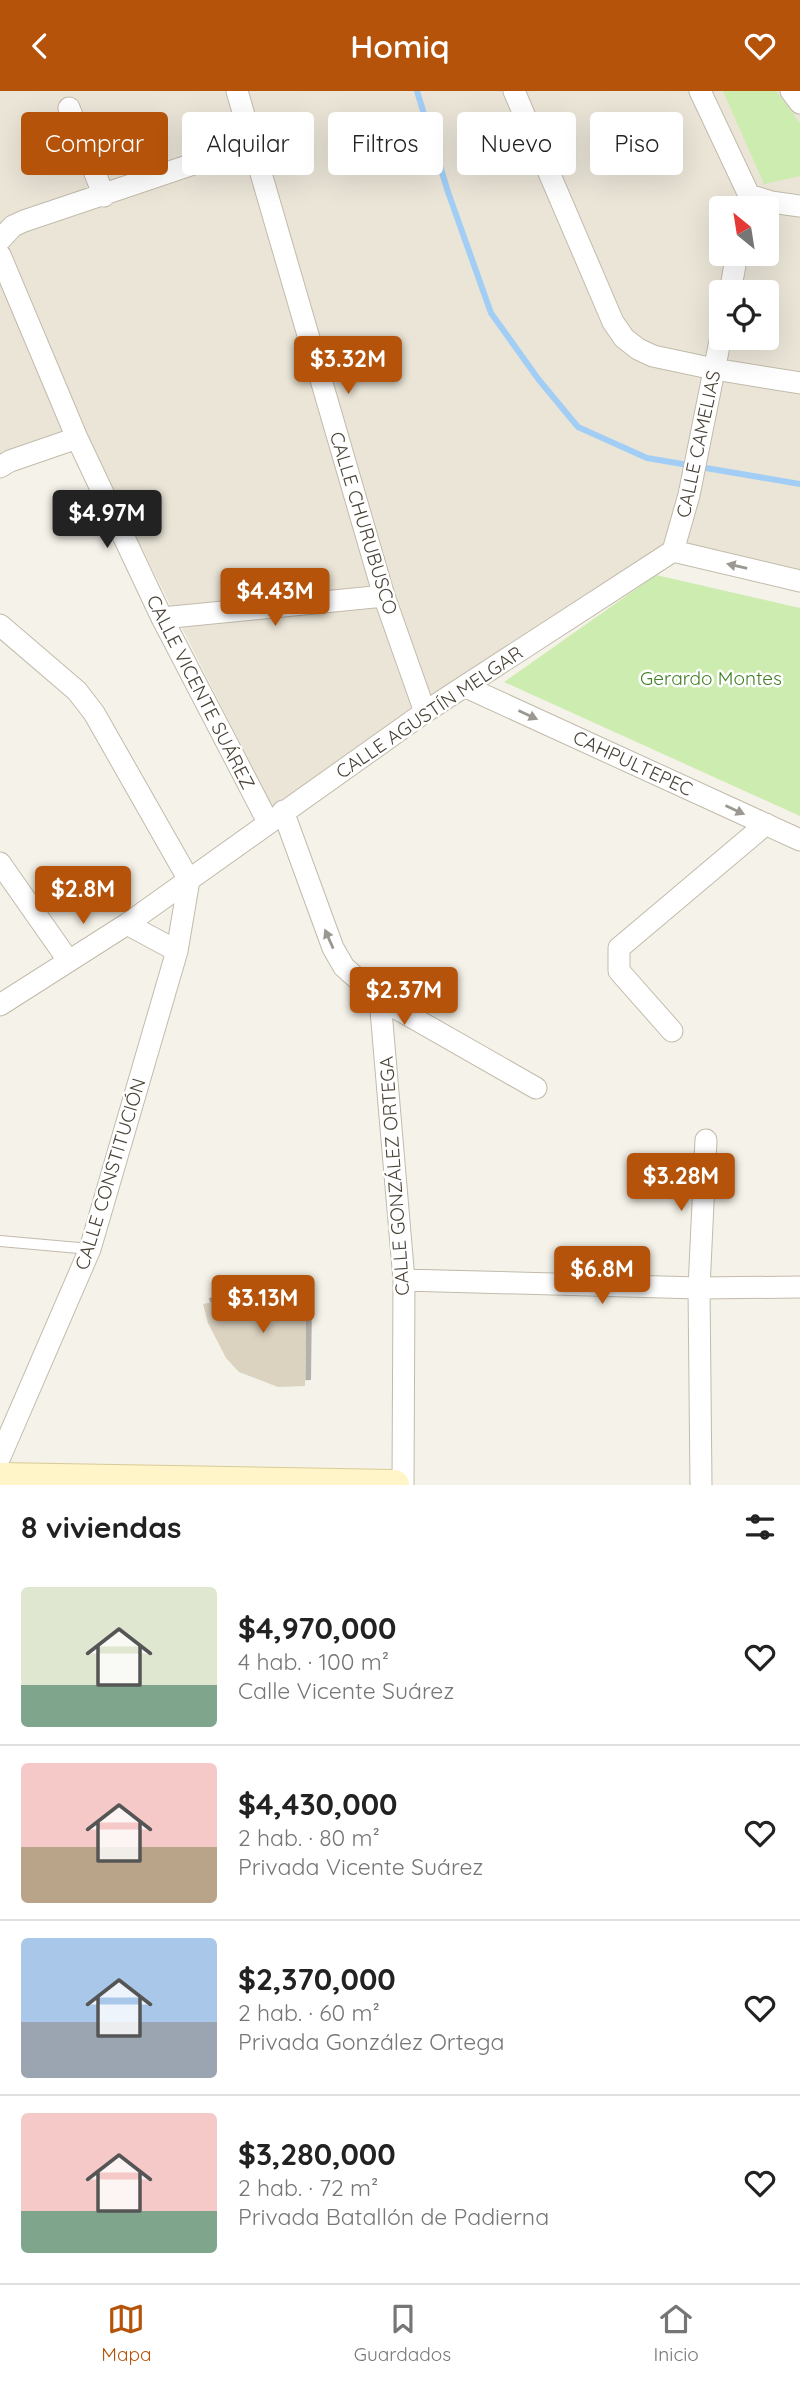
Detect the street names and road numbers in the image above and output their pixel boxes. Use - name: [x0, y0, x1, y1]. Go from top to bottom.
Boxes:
- street label: CALLE CAMELIAS: [671, 368, 725, 520]
- street label: CALLE CHURUBUSCO: [325, 429, 403, 617]
- street label: CALLE VICENTE SUÁREZ: [141, 591, 261, 793]
- street label: CALLE AGUSTÍN MELGAR: [331, 640, 527, 784]
- street label: CAHPULTEPEC: [569, 725, 697, 801]
- street label: CALLE GONZÁLEZ ORTEGA: [374, 1055, 414, 1297]
- street label: CALLE CONSTITUCIÓN: [69, 1075, 151, 1273]

